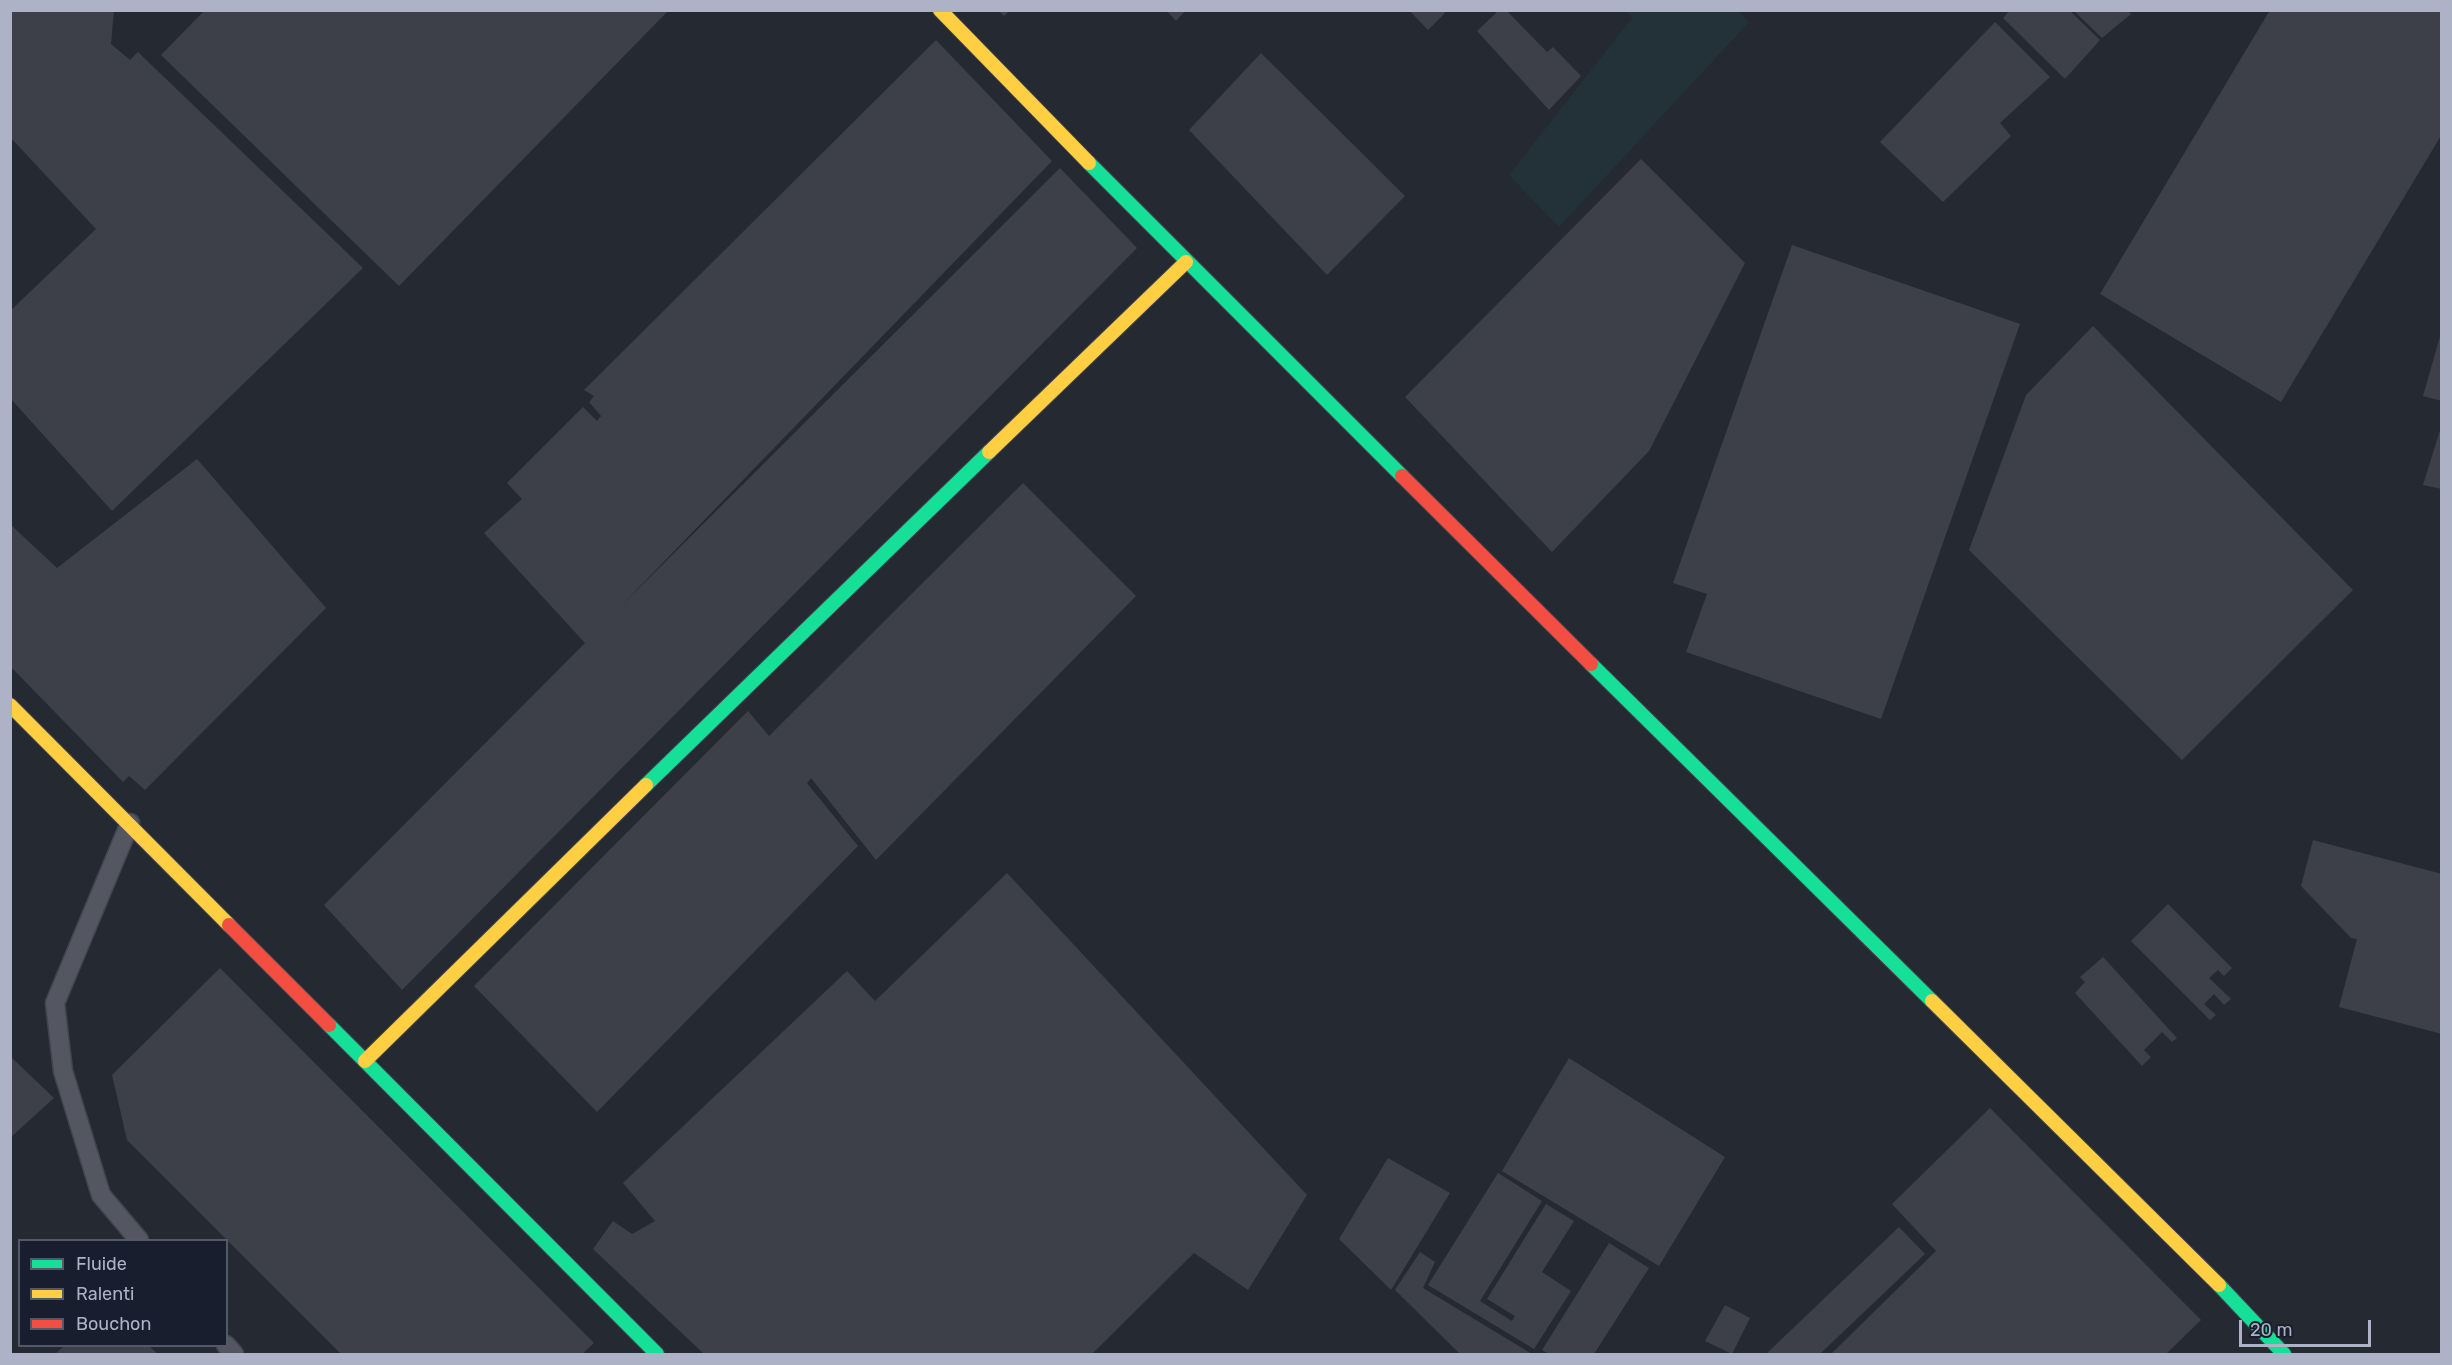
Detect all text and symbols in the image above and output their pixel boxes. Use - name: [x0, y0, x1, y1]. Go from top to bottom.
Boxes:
- legend: [18, 1239, 228, 1347]
- text: Fluide: [76, 1253, 127, 1275]
- text: Ralenti: [76, 1283, 134, 1305]
- scale bar: [2242, 1308, 2374, 1346]
- text: Bouchon: [76, 1313, 151, 1335]
- text: 20 m: [2250, 1319, 2292, 1341]

